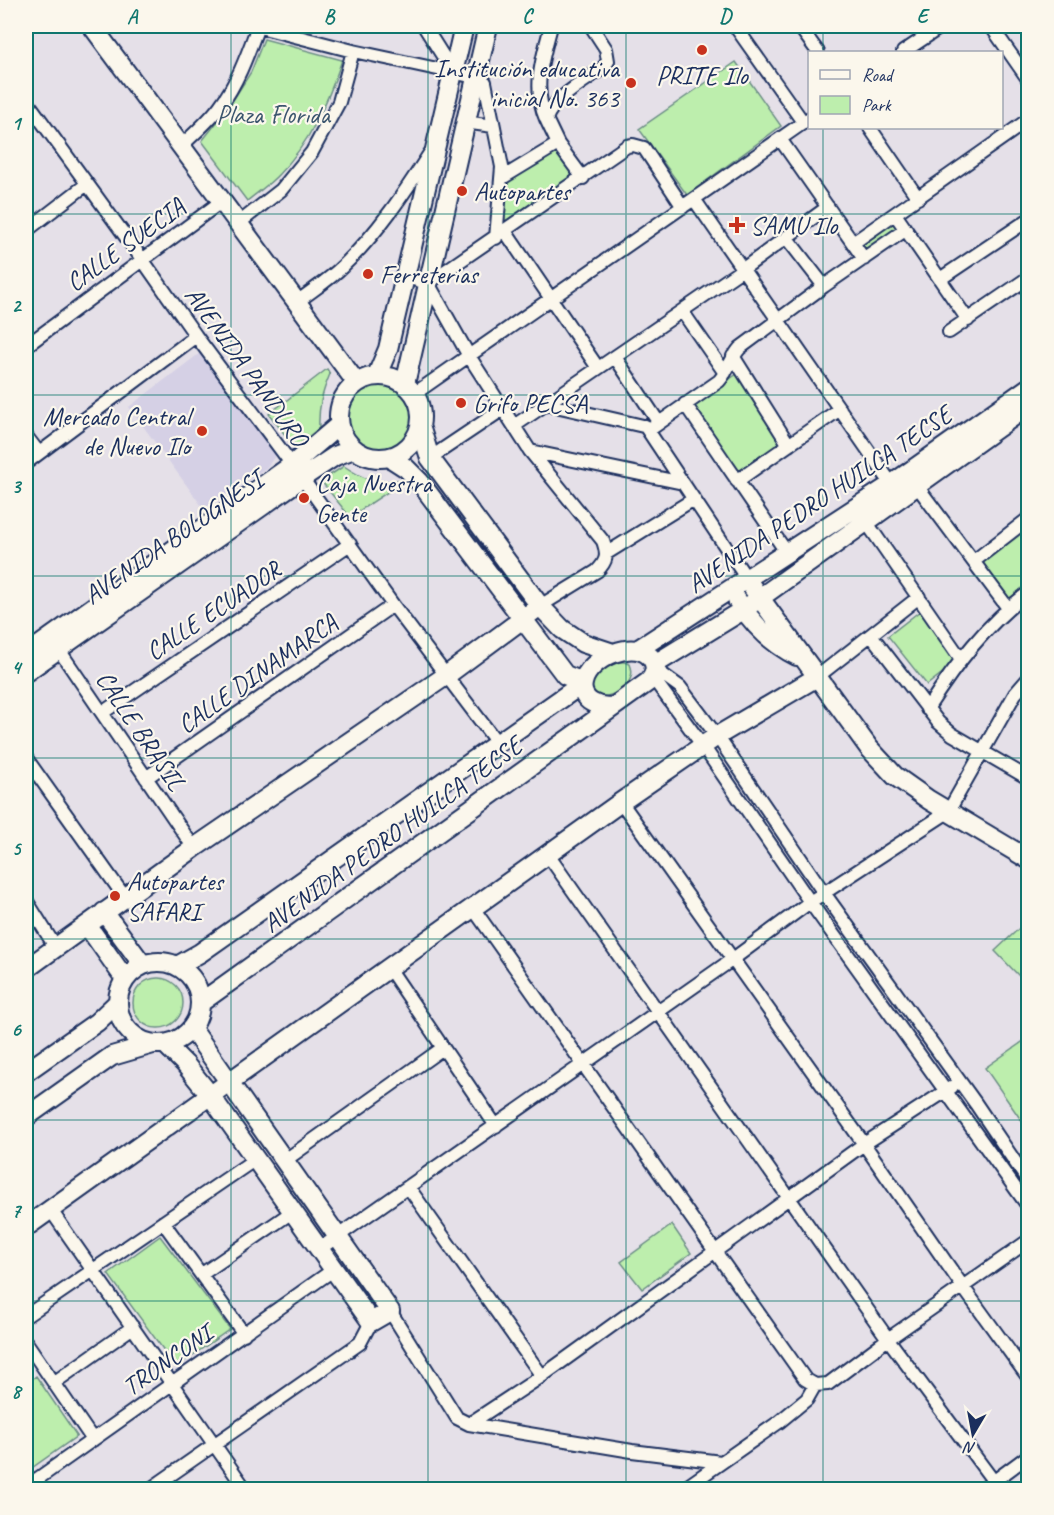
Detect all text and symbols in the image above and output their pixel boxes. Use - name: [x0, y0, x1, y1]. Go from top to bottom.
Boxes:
- text: A: [127, 4, 139, 29]
- text: B: [324, 4, 336, 29]
- text: C: [522, 4, 534, 29]
- text: D: [719, 4, 733, 29]
- text: E: [917, 4, 931, 29]
- marker: PRITE Ilo: [695, 43, 709, 57]
- legend: [808, 51, 1003, 129]
- place label: Institución educativa inicial No. 363: [434, 52, 621, 115]
- place label: PRITE Ilo: [656, 59, 750, 92]
- text: Road: [862, 64, 895, 86]
- marker: Institución educativa inicial No. 363: [624, 76, 638, 90]
- text: Park: [862, 94, 892, 116]
- park label: Plaza Florida: [216, 98, 331, 131]
- text: 1: [12, 111, 23, 136]
- place label: Autopartes: [474, 175, 572, 208]
- marker: Autopartes: [455, 184, 469, 198]
- street label: CALLE SUECIA: [59, 190, 192, 299]
- place label: SAMU Ilo: [750, 209, 839, 242]
- marker: SAMU Ilo: [728, 216, 746, 234]
- place label: Ferreterias: [380, 258, 480, 291]
- marker: Ferreterias: [361, 267, 375, 281]
- street label: AVENIDA PANDURO: [177, 280, 318, 455]
- text: 2: [12, 293, 23, 318]
- place label: Grifo PECSA: [473, 387, 588, 420]
- marker: Grifo PECSA: [454, 396, 468, 410]
- street label: AVENIDA PEDRO HUILCA TECSE: [680, 396, 961, 601]
- place label: Mercado Central de Nuevo Ilo: [43, 400, 195, 463]
- marker: Mercado Central de Nuevo Ilo: [195, 424, 209, 438]
- street label: AVENIDA BOLOGNESI: [77, 460, 274, 612]
- place label: Caja Nuestra Gente: [316, 467, 433, 530]
- text: 3: [12, 474, 23, 499]
- marker: Caja Nuestra Gente: [297, 491, 311, 505]
- street label: CALLE ECUADOR: [139, 552, 289, 668]
- street label: CALLE DINAMARCA: [171, 606, 344, 741]
- text: 4: [12, 655, 24, 680]
- street label: CALLE BRASIL: [89, 664, 193, 797]
- street label: AVENIDA PEDRO HUILCA TECSE: [256, 727, 531, 940]
- text: 5: [12, 836, 23, 861]
- place label: Autopartes SAFARI: [127, 865, 225, 928]
- marker: Autopartes SAFARI: [108, 889, 122, 903]
- text: 6: [11, 1017, 22, 1042]
- text: 7: [12, 1198, 23, 1223]
- street label: TRONCONI: [116, 1314, 223, 1403]
- text: 8: [12, 1379, 24, 1404]
- north arrow: [943, 1404, 1003, 1464]
- text: N: [961, 1437, 977, 1458]

